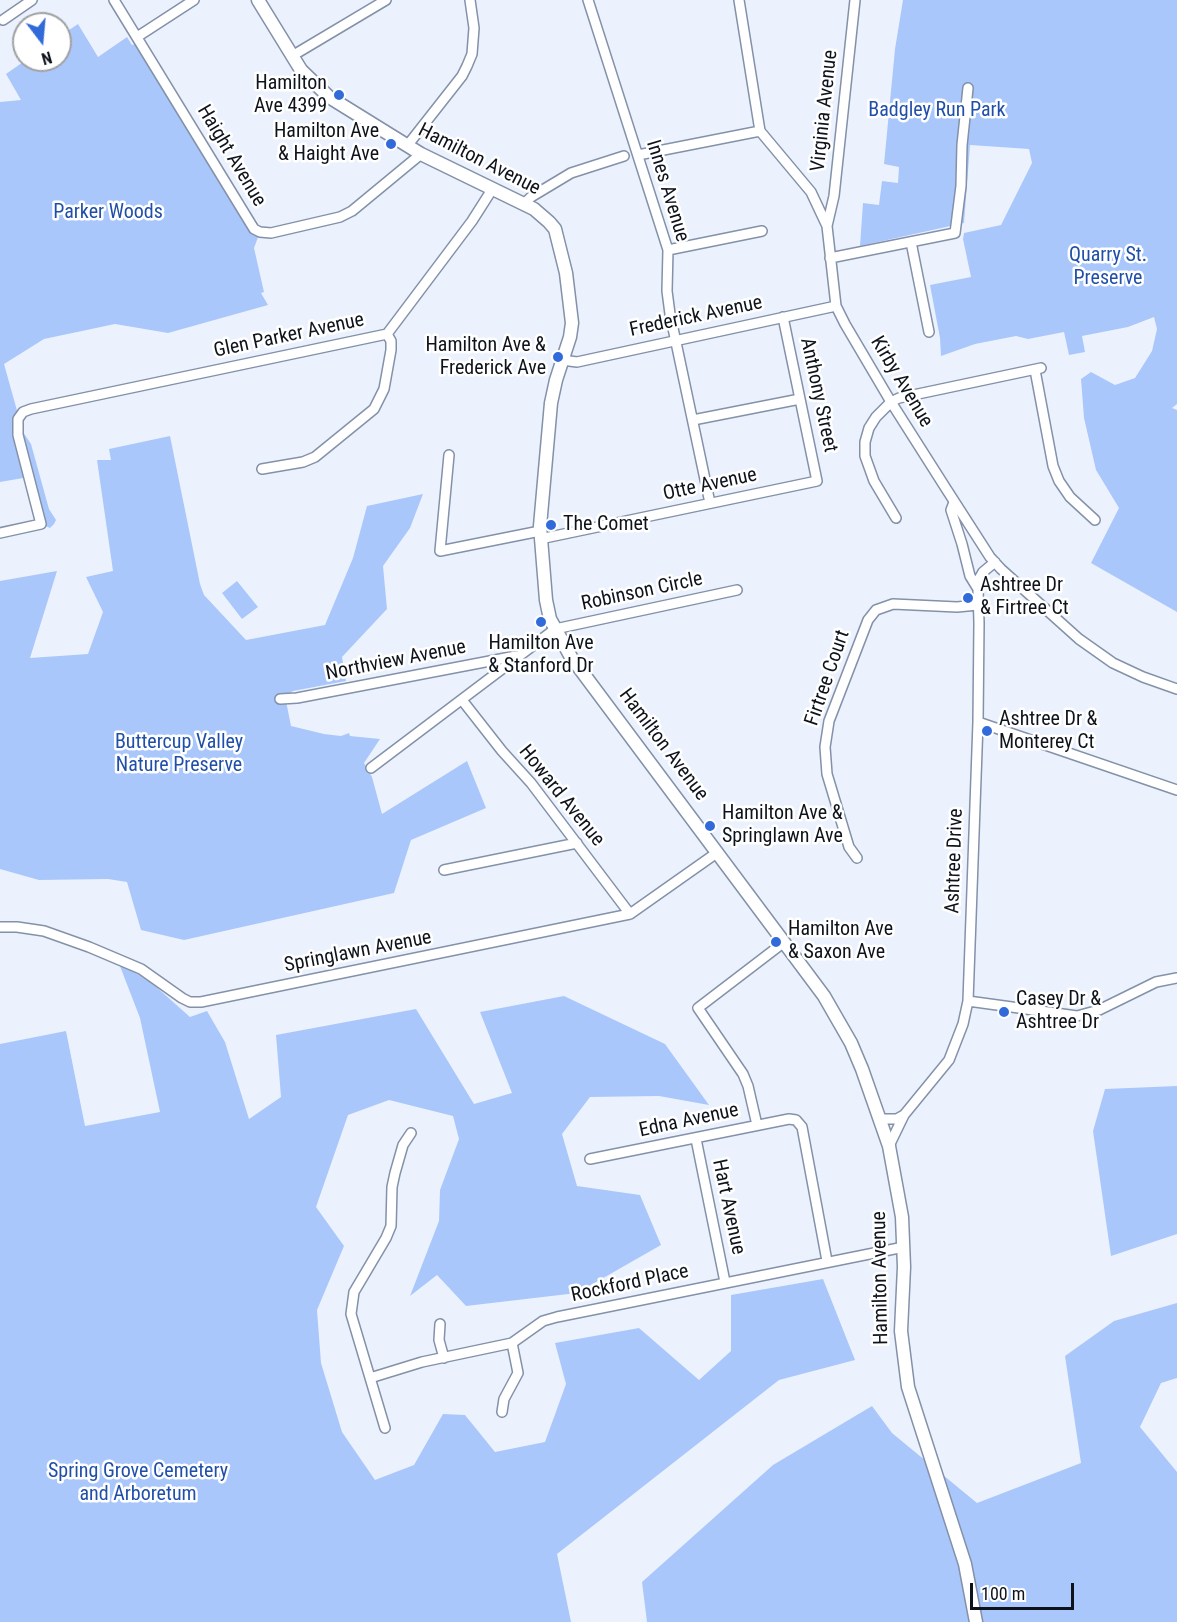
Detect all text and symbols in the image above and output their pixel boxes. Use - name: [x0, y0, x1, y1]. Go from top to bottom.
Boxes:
- north arrow: [12, 12, 72, 72]
- text: N: [39, 47, 54, 68]
- street label: Virginia Avenue: [807, 49, 843, 173]
- place label: Hamilton Ave 4399: [254, 72, 327, 119]
- marker: Hamilton Ave 4399: [332, 88, 346, 102]
- park label: Badgley Run Park: [868, 99, 1006, 123]
- street label: Haight Avenue: [191, 101, 271, 211]
- street label: Hamilton Avenue: [414, 119, 544, 201]
- place label: Hamilton Ave & Haight Ave: [274, 120, 379, 167]
- marker: Hamilton Ave & Haight Ave: [384, 137, 398, 151]
- street label: Innes Avenue: [640, 137, 694, 245]
- park label: Parker Woods: [53, 201, 163, 225]
- park label: Quarry St. Preserve: [1069, 244, 1147, 291]
- street label: Frederick Avenue: [627, 291, 765, 343]
- street label: Glen Parker Avenue: [212, 308, 366, 364]
- street label: Kirby Avenue: [864, 332, 938, 432]
- place label: Hamilton Ave & Frederick Ave: [425, 334, 546, 381]
- street label: Anthony Street: [794, 336, 842, 454]
- marker: Hamilton Ave & Frederick Ave: [551, 350, 565, 364]
- street label: Otte Avenue: [661, 463, 759, 507]
- place label: The Comet: [563, 513, 649, 537]
- marker: The Comet: [544, 518, 558, 532]
- street label: Robinson Circle: [579, 567, 705, 617]
- place label: Ashtree Dr & Firtree Ct: [980, 574, 1069, 621]
- marker: Ashtree Dr & Firtree Ct: [961, 591, 975, 605]
- marker: Hamilton Ave & Stanford Dr: [534, 615, 548, 629]
- street label: Firtree Court: [800, 627, 856, 729]
- place label: Hamilton Ave & Stanford Dr: [488, 632, 594, 679]
- street label: Northview Avenue: [324, 636, 468, 686]
- street label: Hamilton Avenue: [613, 684, 713, 806]
- place label: Ashtree Dr & Monterey Ct: [999, 708, 1097, 755]
- marker: Ashtree Dr & Monterey Ct: [980, 724, 994, 738]
- park label: Buttercup Valley Nature Preserve: [115, 731, 243, 778]
- street label: Howard Avenue: [513, 741, 609, 851]
- place label: Hamilton Ave & Springlawn Ave: [722, 802, 843, 849]
- street label: Ashtree Drive: [941, 808, 969, 914]
- marker: Hamilton Ave & Springlawn Ave: [703, 819, 717, 833]
- place label: Hamilton Ave & Saxon Ave: [788, 918, 893, 965]
- street label: Springlawn Avenue: [282, 926, 434, 978]
- marker: Hamilton Ave & Saxon Ave: [769, 935, 783, 949]
- place label: Casey Dr & Ashtree Dr: [1016, 988, 1101, 1035]
- marker: Casey Dr & Ashtree Dr: [997, 1005, 1011, 1019]
- street label: Edna Avenue: [637, 1099, 741, 1143]
- street label: Hart Avenue: [706, 1157, 750, 1257]
- street label: Hamilton Avenue: [868, 1211, 894, 1345]
- street label: Rockford Place: [569, 1260, 691, 1308]
- park label: Spring Grove Cemetery and Arboretum: [48, 1460, 228, 1507]
- scale bar: [973, 1571, 1076, 1609]
- text: 100 m: [981, 1583, 1025, 1604]

